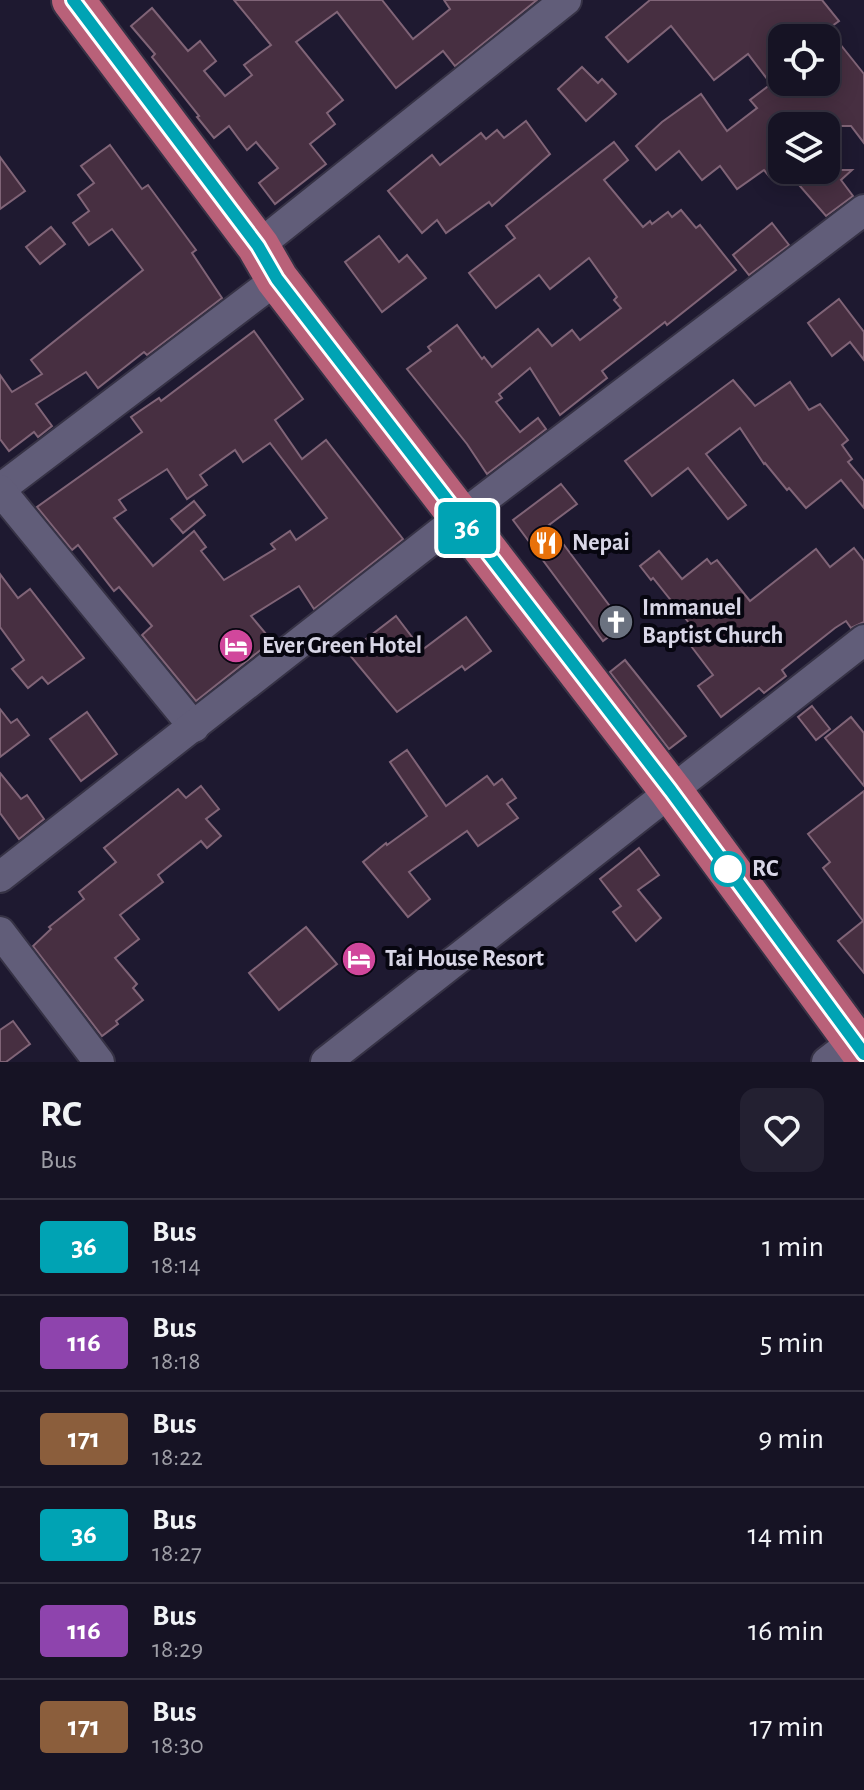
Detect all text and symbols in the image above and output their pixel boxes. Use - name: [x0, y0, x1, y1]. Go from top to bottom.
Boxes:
- map controls: [768, 24, 840, 184]
- button: locate: [768, 24, 840, 96]
- button: layers: [768, 112, 840, 184]
- line badge: 36: [431, 502, 503, 554]
- text: 36: [454, 514, 480, 542]
- restaurant icon: Nepai: [527, 524, 565, 562]
- place label: Nepai: [572, 531, 630, 555]
- place label: Immanuel Baptist Church: [642, 596, 783, 648]
- church icon: Immanuel Baptist Church: [597, 603, 635, 641]
- hotel icon: Ever Green Hotel: [217, 627, 255, 665]
- place label: Ever Green Hotel: [262, 634, 422, 658]
- marker: RC: [711, 852, 745, 886]
- place label: RC: [752, 857, 779, 881]
- hotel icon: Tai House Resort: [340, 940, 378, 978]
- place label: Tai House Resort: [385, 947, 544, 971]
- button: heart: [740, 1088, 824, 1172]
- text: RC: [40, 1096, 82, 1134]
- text: Bus: [40, 1147, 77, 1173]
- text: Bus: [152, 1217, 197, 1247]
- text: 1 min: [762, 1232, 824, 1262]
- text: 36: [71, 1233, 97, 1261]
- text: 18:14: [152, 1252, 201, 1278]
- text: Bus: [152, 1313, 197, 1343]
- text: 5 min: [760, 1328, 824, 1358]
- text: 116: [67, 1329, 101, 1357]
- text: 18:18: [152, 1348, 201, 1374]
- text: Bus: [152, 1409, 197, 1439]
- text: 9 min: [758, 1424, 824, 1454]
- text: 171: [68, 1425, 100, 1453]
- text: 18:22: [152, 1444, 203, 1470]
- text: Bus: [152, 1505, 197, 1535]
- text: 14 min: [748, 1520, 824, 1550]
- text: 36: [71, 1521, 97, 1549]
- text: 18:27: [152, 1540, 202, 1566]
- text: Bus: [152, 1601, 197, 1631]
- text: 16 min: [748, 1616, 824, 1646]
- text: 116: [67, 1617, 101, 1645]
- text: 18:29: [152, 1636, 203, 1662]
- text: Bus: [152, 1697, 197, 1727]
- text: 17 min: [749, 1712, 824, 1742]
- text: 171: [68, 1713, 100, 1741]
- text: 18:30: [152, 1732, 204, 1758]

